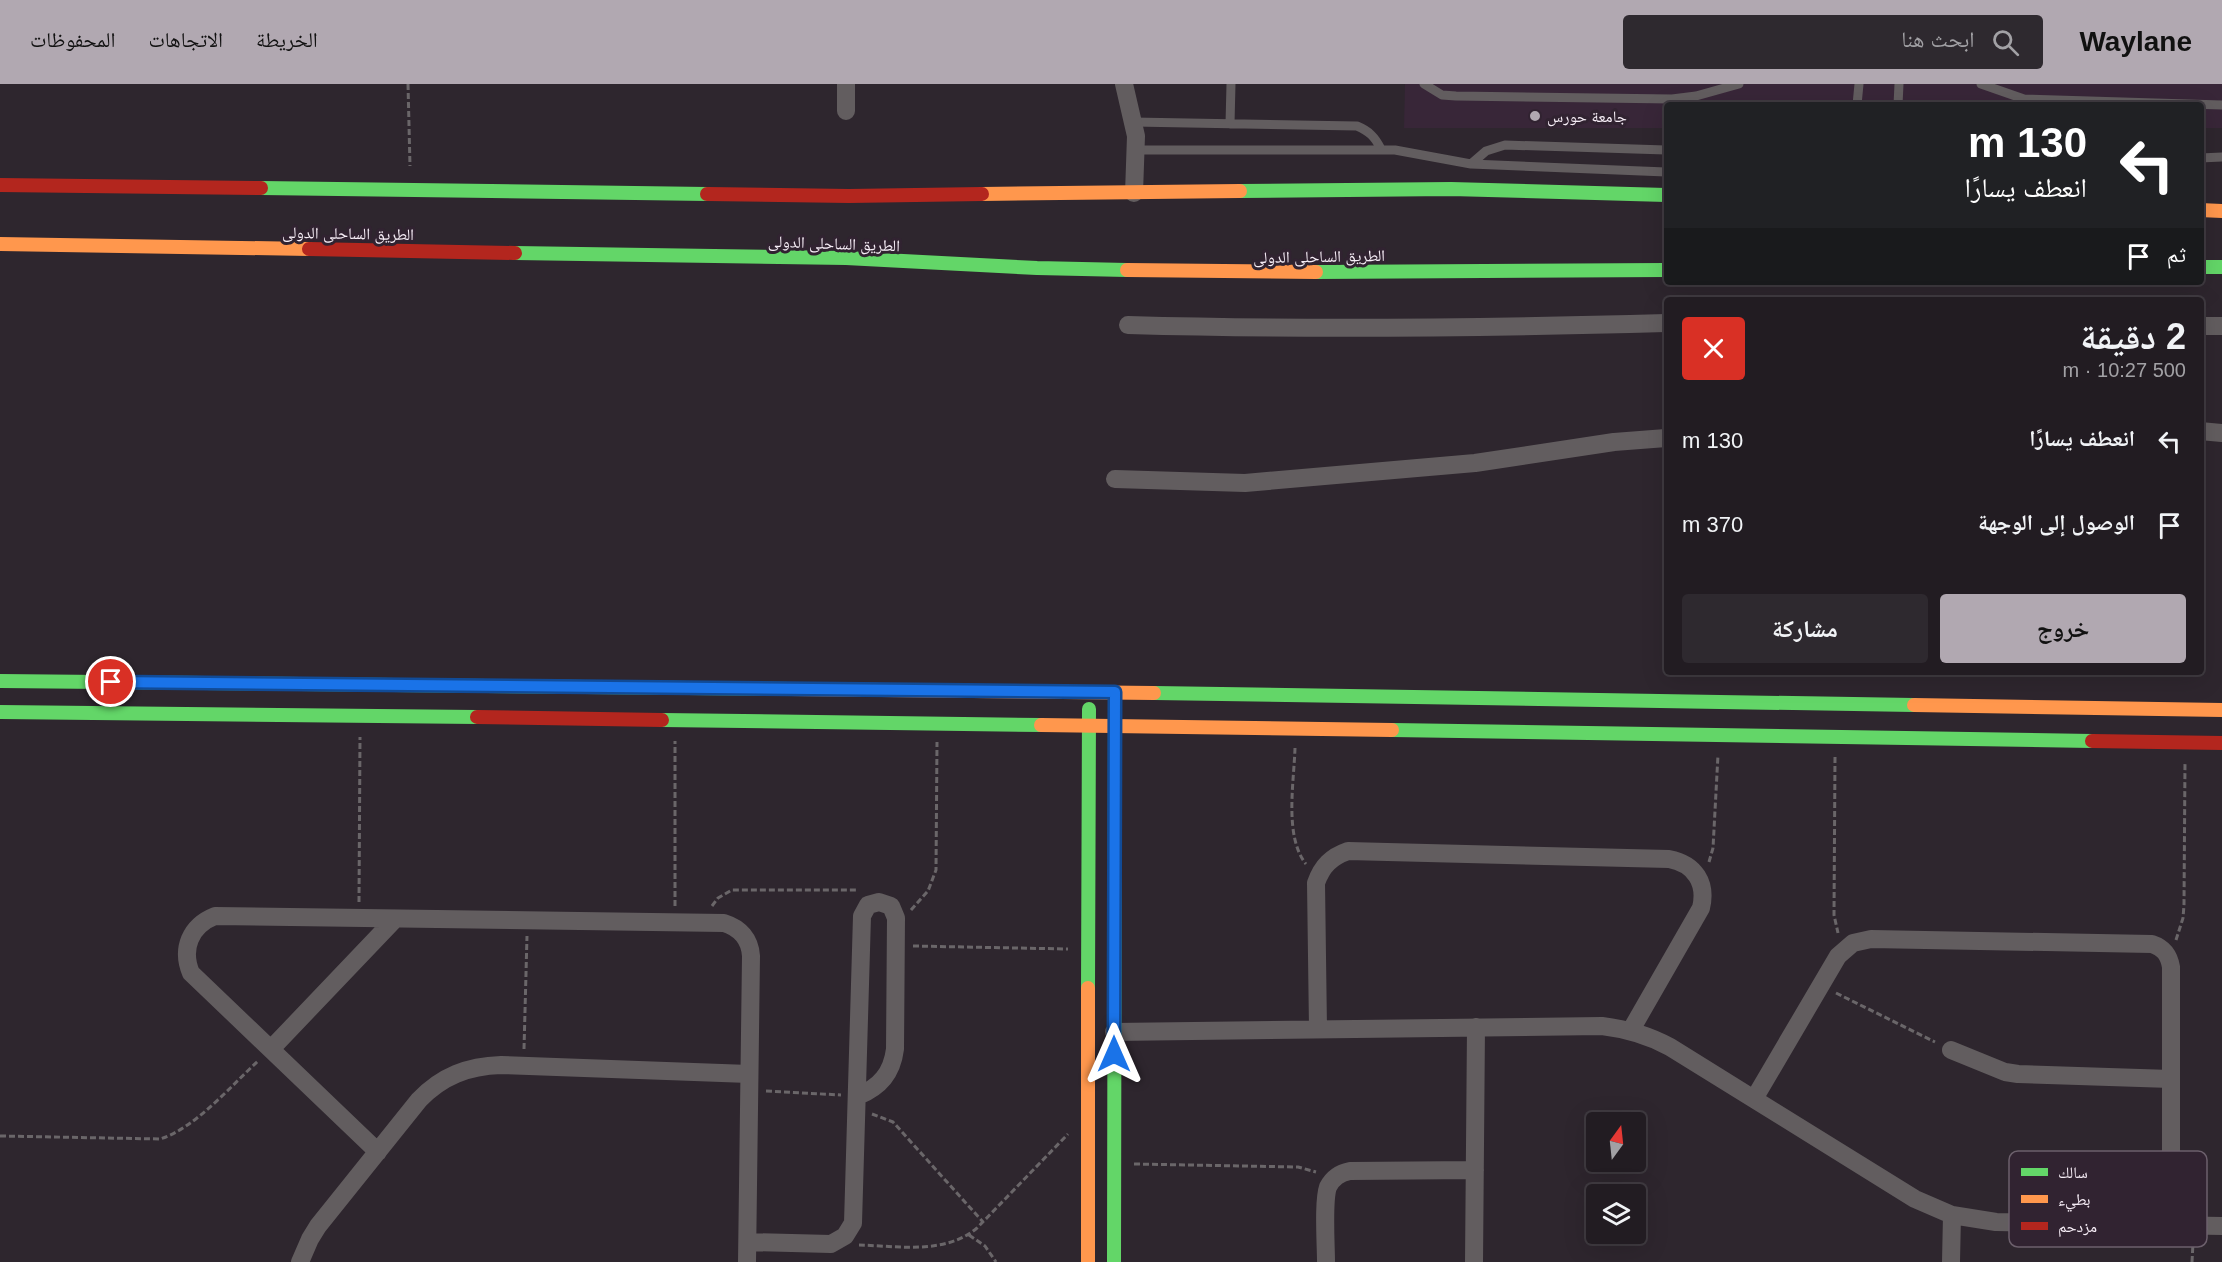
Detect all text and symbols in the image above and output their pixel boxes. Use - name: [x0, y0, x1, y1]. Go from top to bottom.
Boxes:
- search box: [1623, 15, 2043, 69]
- icon: search: [1989, 26, 2022, 59]
- text: Waylane: [2079, 26, 2192, 57]
- text: ابحث هنا: [1901, 27, 1974, 52]
- text: المحفوظات: [30, 28, 115, 51]
- text: الاتجاهات: [148, 28, 223, 51]
- text: الخريطة: [256, 28, 318, 51]
- place label: جامعة حورس: [1547, 108, 1627, 127]
- marker: جامعة حورس: [1528, 109, 1542, 123]
- text: 130 m: [1968, 119, 2087, 166]
- icon: left: [2108, 126, 2186, 204]
- text: انعطف يسارًا: [1965, 173, 2087, 203]
- street label: الطريق الساحلى الدولى: [282, 224, 414, 245]
- street label: الطريق الساحلى الدولى: [768, 233, 900, 256]
- icon: arrive: [2122, 240, 2155, 273]
- text: ثم: [2167, 242, 2186, 267]
- street label: الطريق الساحلى الدولى: [1253, 247, 1385, 268]
- text: 2 دقيقة: [2080, 316, 2186, 357]
- button: close: [1682, 317, 1745, 380]
- text: 500 m · 10:27: [2063, 359, 2186, 381]
- icon: left: [2153, 425, 2186, 458]
- text: انعطف يسارًا: [2029, 426, 2135, 451]
- text: 130 m: [1682, 428, 1743, 453]
- icon: arrive: [2153, 509, 2186, 542]
- text: الوصول إلى الوجهة: [1978, 510, 2135, 535]
- text: 370 m: [1682, 512, 1743, 537]
- button: مشاركة: [1682, 594, 1928, 663]
- button: خروج: [1940, 594, 2186, 663]
- pin: [85, 656, 136, 707]
- icon: arrive: [94, 665, 127, 698]
- position arrow: [1082, 1022, 1146, 1086]
- north arrow: [1586, 1112, 1646, 1172]
- map controls: [1586, 1112, 1646, 1244]
- legend: [2009, 1151, 2207, 1247]
- text: سالك: [2058, 1164, 2088, 1181]
- button: layers: [1586, 1184, 1646, 1244]
- text: بطيء: [2058, 1191, 2090, 1212]
- text: مزدحم: [2058, 1218, 2097, 1237]

